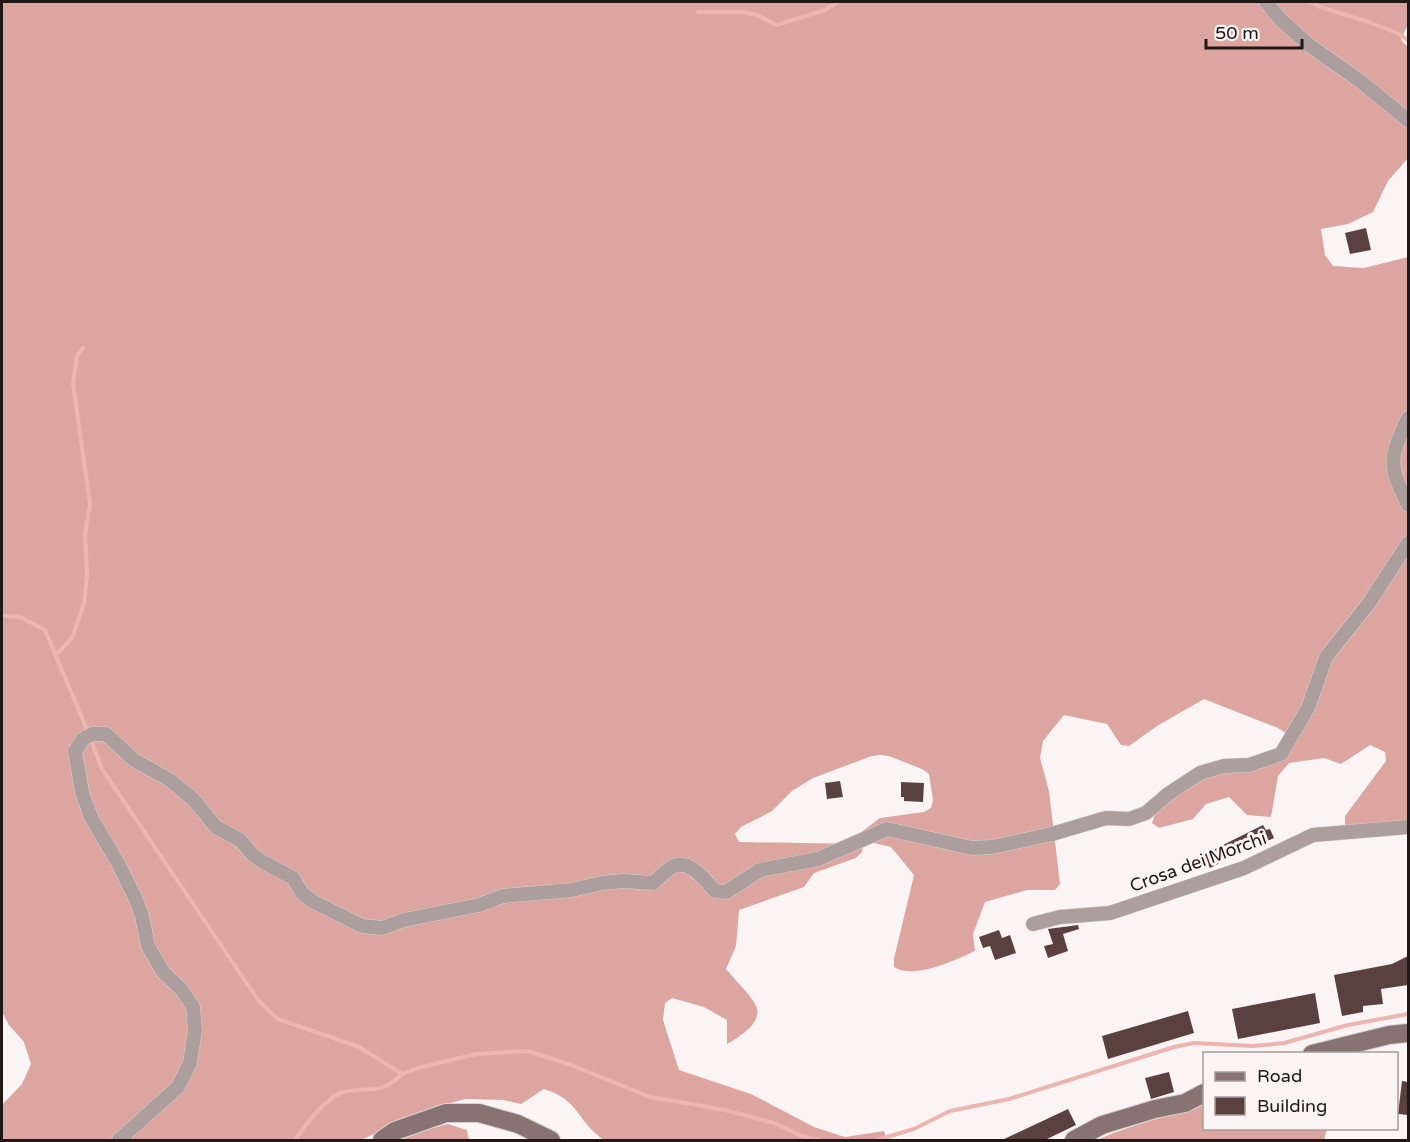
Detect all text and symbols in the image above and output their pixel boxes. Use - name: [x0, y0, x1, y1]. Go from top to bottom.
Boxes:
- scale bar: [1206, 12, 1302, 50]
- text: 50 m: [1215, 22, 1259, 44]
- street label: Crosa dei Morchi: [1127, 827, 1269, 897]
- legend: [1203, 1052, 1398, 1130]
- text: Road: [1257, 1065, 1302, 1087]
- text: Building: [1257, 1095, 1327, 1117]

